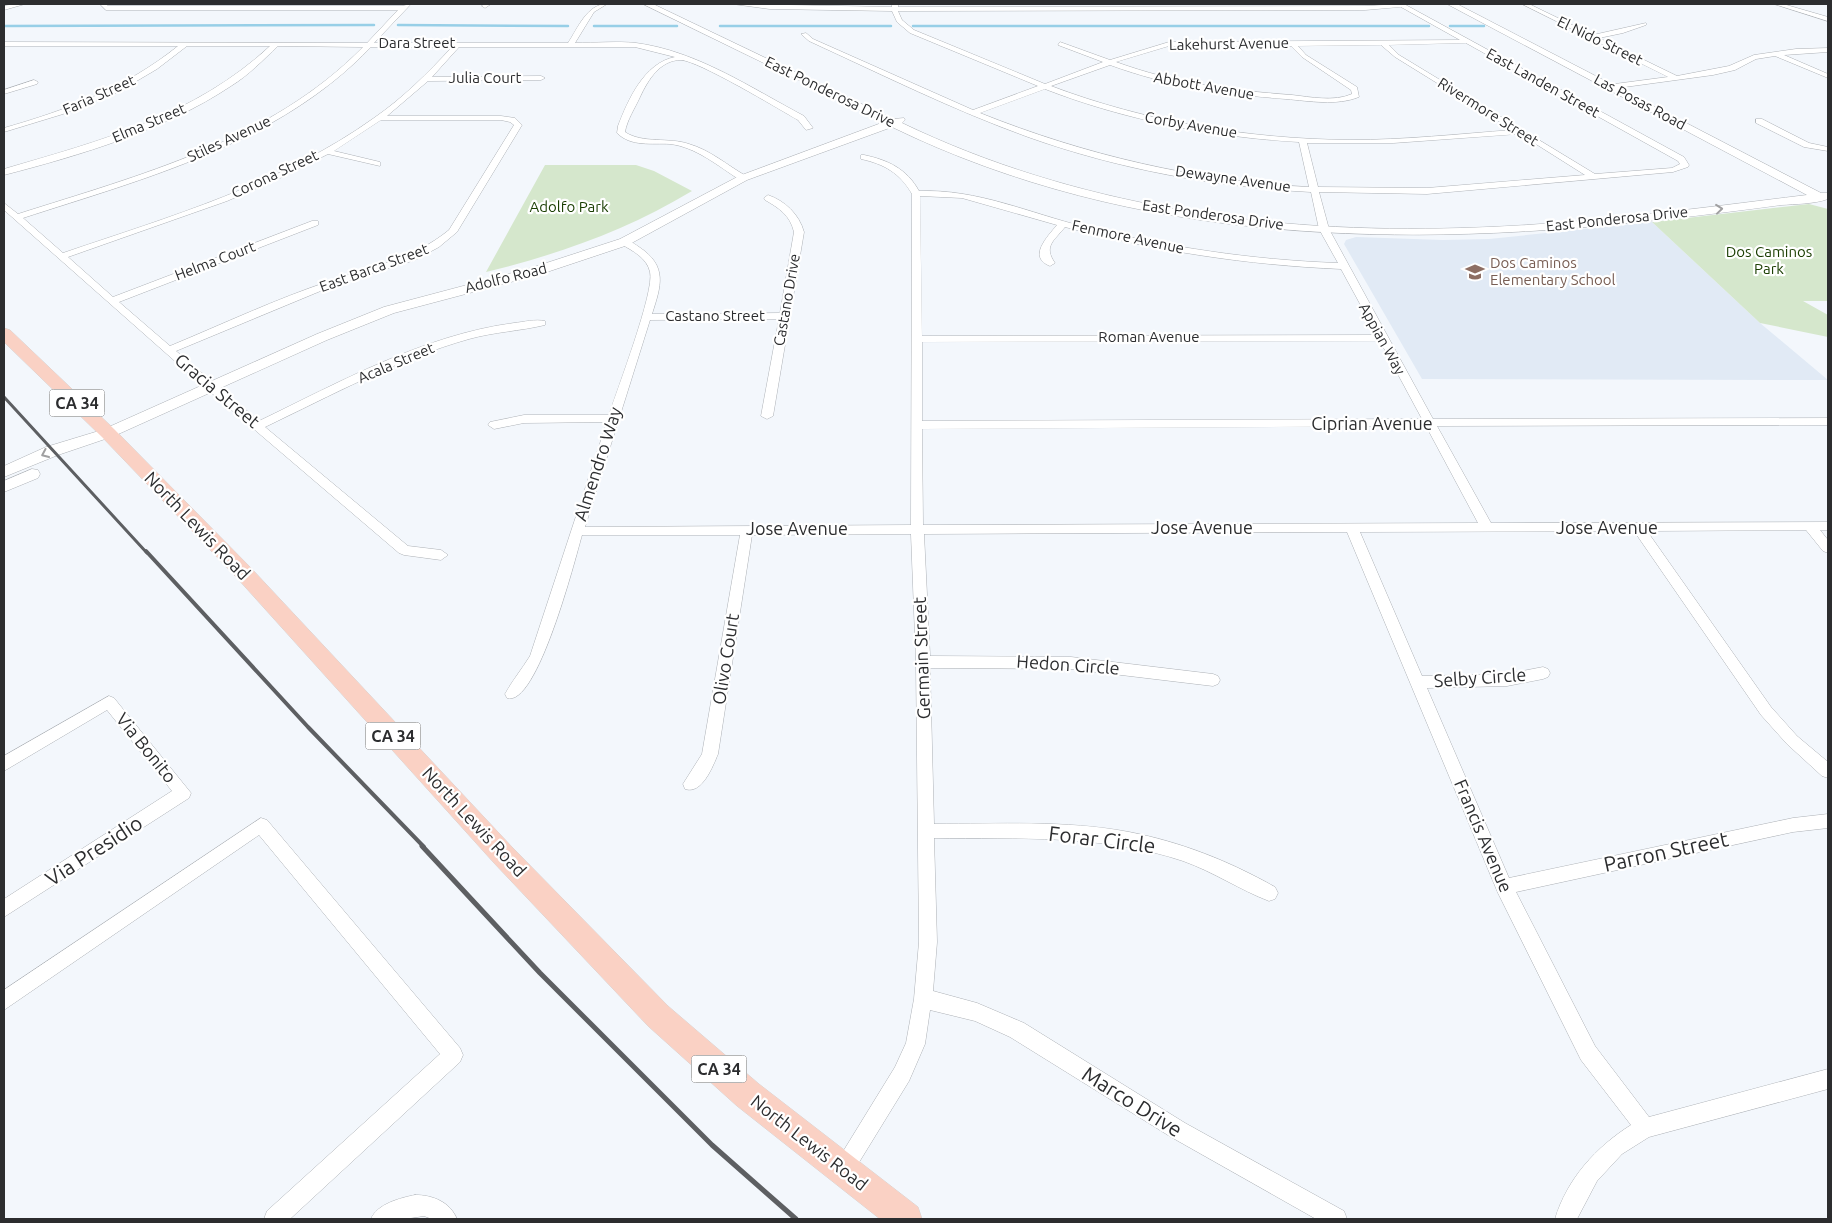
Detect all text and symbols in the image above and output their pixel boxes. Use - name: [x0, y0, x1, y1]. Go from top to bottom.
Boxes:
- street label: El Nido Street: [1555, 13, 1646, 69]
- street label: Dara Street: [379, 34, 456, 51]
- street label: Lakehurst Avenue: [1169, 34, 1289, 53]
- street label: East Landen Street: [1484, 44, 1603, 121]
- street label: East Ponderosa Drive: [762, 53, 898, 130]
- street label: Abbott Avenue: [1152, 68, 1256, 103]
- street label: Julia Court: [449, 69, 521, 86]
- street label: Las Posas Road: [1591, 70, 1689, 133]
- street label: Faria Street: [60, 71, 138, 118]
- street label: Rivermore Street: [1435, 74, 1542, 149]
- street label: Elma Street: [109, 99, 188, 146]
- street label: Corby Avenue: [1144, 108, 1239, 141]
- street label: Stiles Avenue: [184, 112, 273, 165]
- street label: Corona Street: [229, 146, 321, 201]
- street label: Dewayne Avenue: [1174, 162, 1292, 195]
- street label: East Ponderosa Drive: [1141, 196, 1285, 233]
- park label: Adolfo Park: [530, 198, 609, 215]
- street label: East Ponderosa Drive: [1545, 203, 1689, 234]
- one-way arrow: [1715, 204, 1723, 215]
- street label: Fenmore Avenue: [1070, 216, 1186, 257]
- street label: Helma Court: [172, 237, 258, 284]
- street label: East Barca Street: [317, 240, 431, 295]
- park label: Dos Caminos Park: [1726, 243, 1812, 277]
- street label: Castano Drive: [770, 253, 803, 347]
- place label: Dos Caminos Elementary School: [1490, 254, 1616, 288]
- street label: Adolfo Road: [463, 259, 549, 296]
- school or university icon: Dos Caminos Elementary School: [1464, 261, 1486, 283]
- street label: Appian Way: [1356, 300, 1409, 377]
- street label: Castano Street: [665, 307, 765, 324]
- street label: Roman Avenue: [1098, 328, 1200, 345]
- street label: Acala Street: [355, 339, 437, 386]
- street label: Gracia Street: [171, 349, 264, 431]
- road number: CA 34: [50, 389, 104, 416]
- street label: Almendro Way: [569, 404, 625, 523]
- street label: Ciprian Avenue: [1311, 413, 1433, 433]
- one-way arrow: [41, 448, 50, 459]
- street label: North Lewis Road: [141, 467, 254, 584]
- street label: Jose Avenue: [1151, 517, 1253, 537]
- street label: Jose Avenue: [1556, 517, 1658, 537]
- street label: Jose Avenue: [746, 518, 848, 538]
- street label: Germain Street: [909, 596, 933, 720]
- street label: Olivo Court: [708, 612, 742, 706]
- street label: Hedon Circle: [1016, 650, 1120, 678]
- street label: Selby Circle: [1433, 664, 1527, 690]
- street label: Via Bonito: [113, 708, 181, 786]
- road number: CA 34: [366, 722, 420, 749]
- street label: North Lewis Road: [419, 762, 531, 880]
- street label: Francis Avenue: [1451, 776, 1517, 895]
- street label: Via Presidio: [40, 810, 146, 890]
- street label: Forar Circle: [1047, 821, 1157, 857]
- street label: Parron Street: [1601, 826, 1730, 876]
- road number: CA 34: [692, 1056, 746, 1082]
- street label: Marco Drive: [1078, 1061, 1187, 1141]
- street label: North Lewis Road: [747, 1090, 872, 1194]

